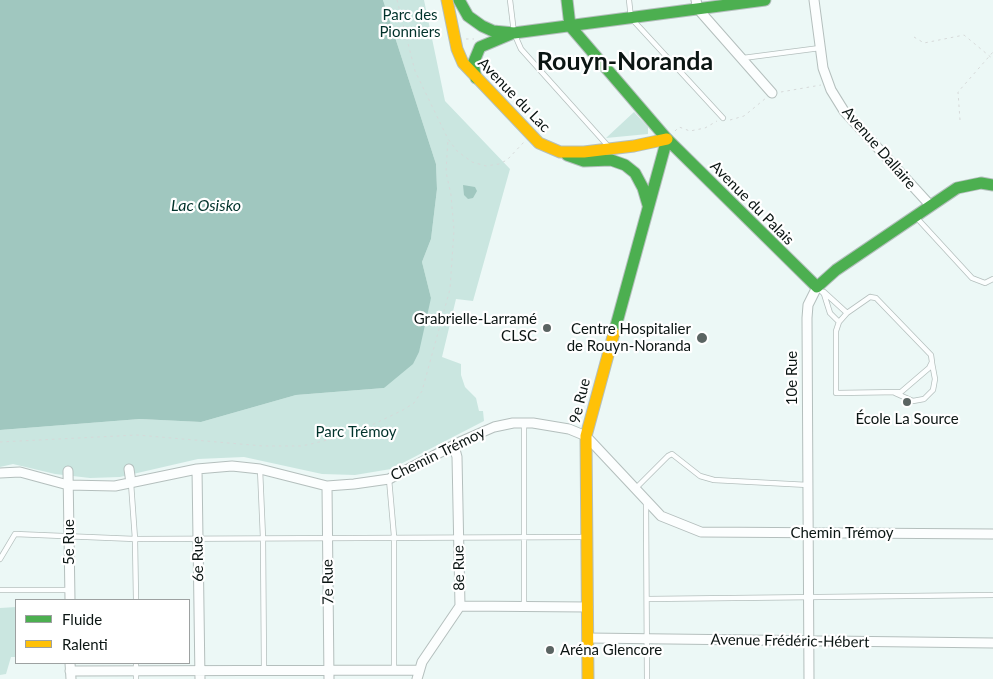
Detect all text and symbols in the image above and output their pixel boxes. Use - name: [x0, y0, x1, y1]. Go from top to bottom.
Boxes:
- park label: Parc des Pionniers: [379, 6, 441, 41]
- district label: Rouyn-Noranda: [537, 47, 713, 77]
- street label: Avenue du Lac: [474, 54, 554, 136]
- street label: Avenue Dallaire: [838, 103, 920, 193]
- street label: Avenue du Palais: [706, 157, 798, 249]
- water label: Lac Osisko: [171, 196, 241, 216]
- place label: Grabrielle-Larramé CLSC: [414, 310, 537, 345]
- place label: Centre Hospitalier de Rouyn-Noranda: [567, 320, 691, 355]
- marker: Grabrielle-Larramé CLSC: [541, 322, 553, 334]
- marker: Centre Hospitalier de Rouyn-Noranda: [695, 331, 709, 345]
- street label: 10e Rue: [783, 351, 801, 405]
- street label: 9e Rue: [566, 377, 594, 425]
- marker: École La Source: [901, 396, 913, 408]
- place label: École La Source: [855, 410, 959, 428]
- park label: Parc Trémoy: [316, 423, 396, 441]
- street label: Chemin Trémoy: [388, 423, 488, 485]
- street label: 5e Rue: [60, 519, 78, 565]
- street label: Chemin Trémoy: [790, 524, 894, 542]
- street label: 6e Rue: [189, 536, 207, 582]
- street label: 8e Rue: [450, 545, 468, 591]
- street label: 7e Rue: [319, 559, 337, 605]
- legend: [15, 599, 190, 664]
- text: Fluide: [62, 610, 102, 628]
- street label: Avenue Frédéric-Hébert: [711, 631, 869, 651]
- text: Ralenti: [62, 635, 108, 653]
- place label: Aréna Glencore: [560, 641, 662, 659]
- marker: Aréna Glencore: [544, 644, 556, 656]

